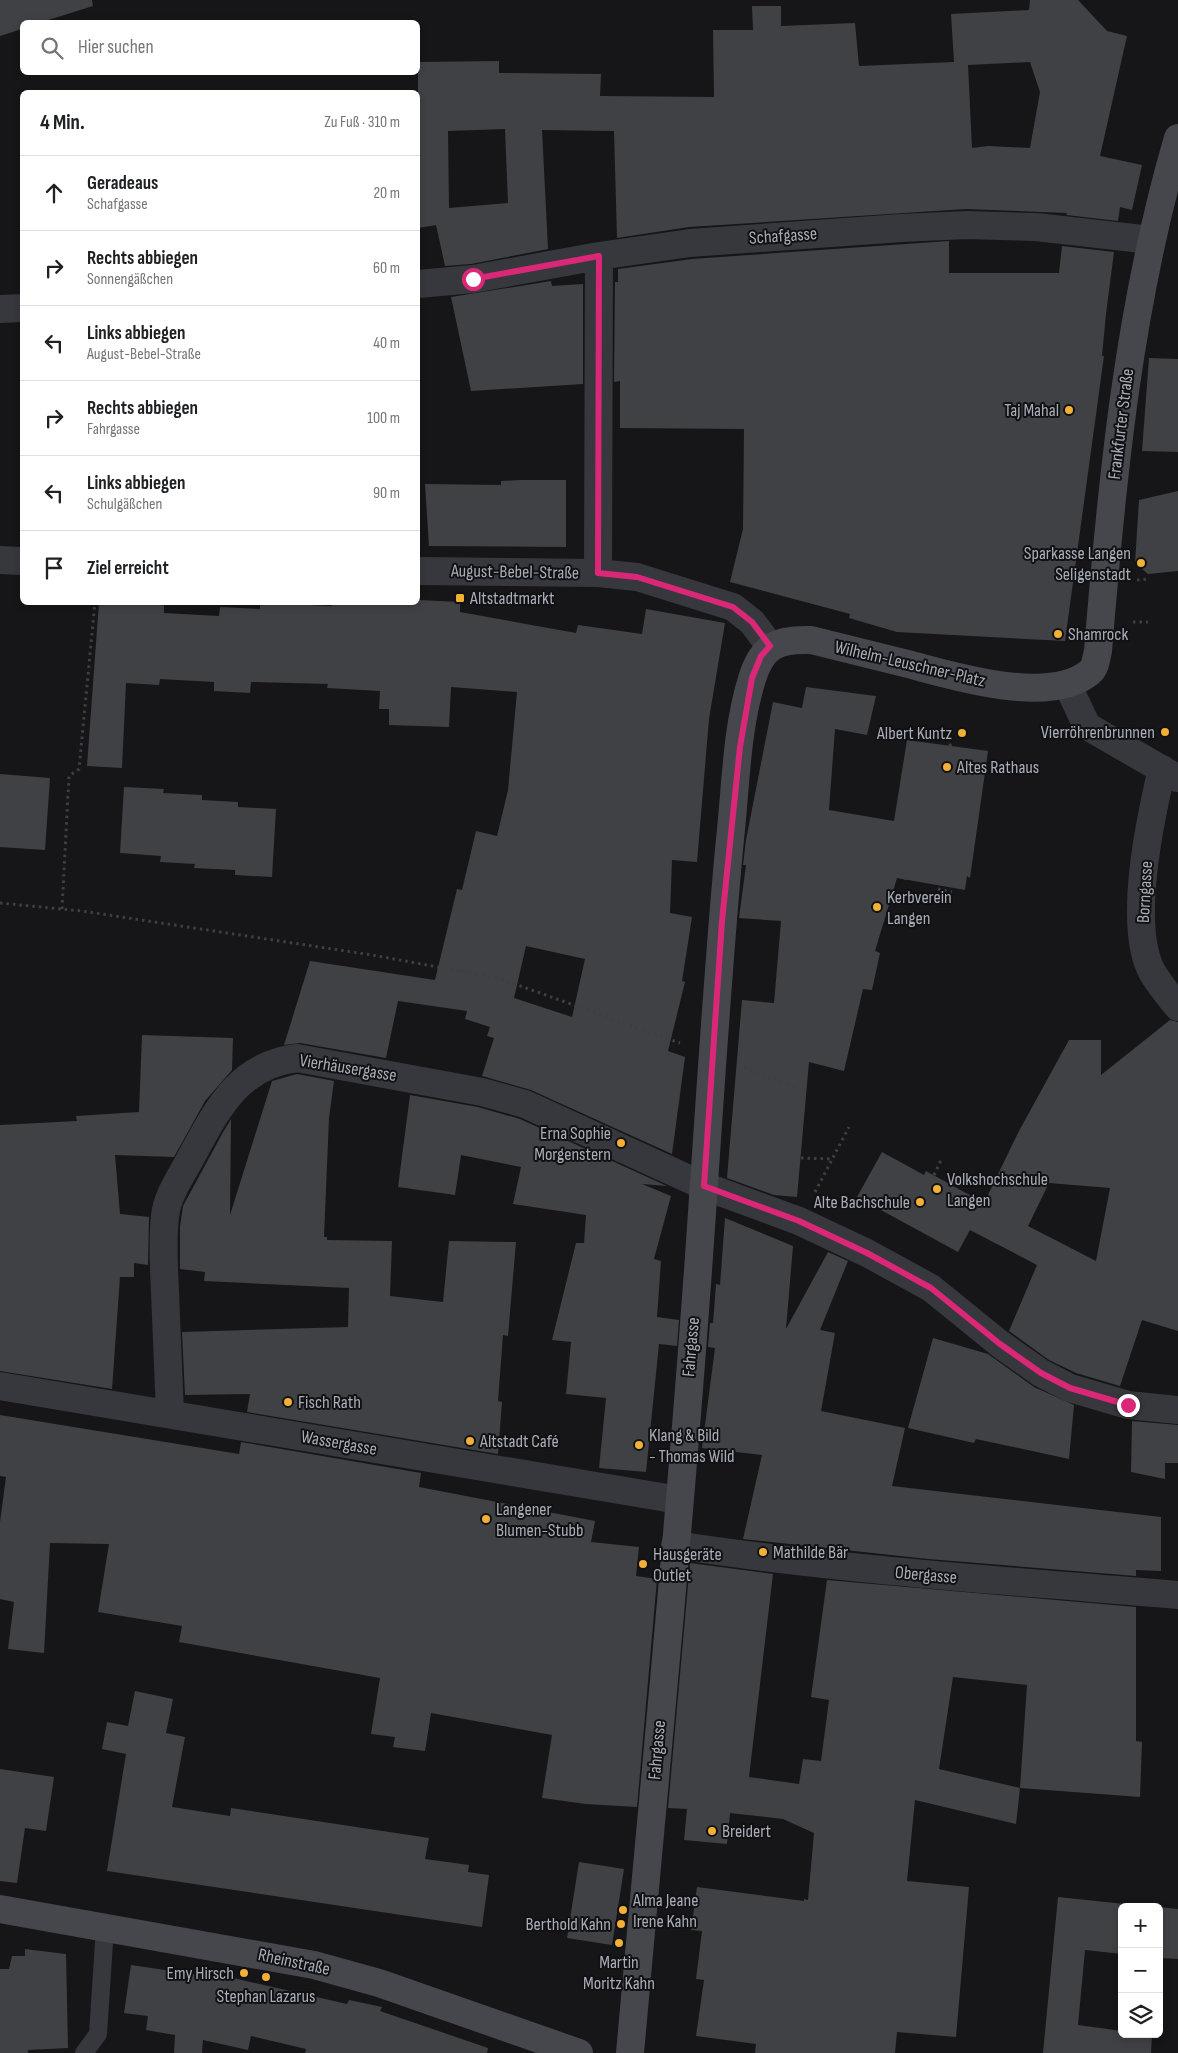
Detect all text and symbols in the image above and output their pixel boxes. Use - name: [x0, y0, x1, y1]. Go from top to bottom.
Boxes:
- search box: [20, 20, 420, 75]
- icon: search: [38, 34, 66, 62]
- text: Hier suchen: [78, 36, 154, 59]
- text: 4 Min.: [40, 110, 85, 135]
- text: Zu Fuß · 310 m: [324, 113, 400, 132]
- text: Geradeaus: [87, 172, 158, 195]
- icon: ahead: [40, 179, 68, 207]
- text: 20 m: [373, 184, 400, 203]
- text: Schafgasse: [87, 195, 148, 214]
- street label: Schafgasse: [748, 223, 818, 249]
- text: Rechts abbiegen: [87, 247, 198, 270]
- icon: right: [40, 254, 68, 282]
- text: 60 m: [373, 259, 400, 278]
- route start: [462, 268, 485, 291]
- text: Sonnengäßchen: [87, 270, 173, 289]
- text: Links abbiegen: [87, 322, 185, 345]
- icon: left: [40, 329, 68, 357]
- text: 40 m: [373, 334, 400, 353]
- text: August-Bebel-Straße: [87, 345, 201, 364]
- street label: Frankfurter Straße: [1104, 367, 1138, 481]
- text: Rechts abbiegen: [87, 397, 198, 420]
- place label: Taj Mahal: [1004, 400, 1059, 421]
- icon: right: [40, 404, 68, 432]
- marker: Taj Mahal: [1063, 404, 1075, 416]
- text: 100 m: [367, 409, 400, 428]
- text: Fahrgasse: [87, 420, 140, 439]
- text: Links abbiegen: [87, 472, 185, 495]
- icon: left: [40, 479, 68, 507]
- text: 90 m: [373, 484, 400, 503]
- text: Schulgäßchen: [87, 495, 162, 514]
- place label: Sparkasse Langen Seligenstadt: [1024, 543, 1132, 585]
- icon: arrive: [40, 554, 68, 582]
- text: Ziel erreicht: [87, 557, 169, 580]
- marker: Sparkasse Langen Seligenstadt: [1135, 557, 1147, 569]
- street label: August-Bebel-Straße: [450, 560, 579, 584]
- place label: Altstadtmarkt: [469, 588, 555, 609]
- marker: Altstadtmarkt: [454, 592, 466, 604]
- place label: Shamrock: [1068, 624, 1128, 645]
- marker: Shamrock: [1052, 628, 1064, 640]
- street label: Wilhelm-Leuschner-Platz: [833, 636, 988, 692]
- place label: Vierröhrenbrunnen: [1041, 722, 1155, 743]
- place label: Albert Kuntz: [876, 723, 953, 744]
- marker: Vierröhrenbrunnen: [1159, 726, 1171, 738]
- marker: Albert Kuntz: [956, 727, 968, 739]
- place label: Altes Rathaus: [956, 757, 1039, 778]
- marker: Altes Rathaus: [941, 761, 953, 773]
- street label: Borngasse: [1133, 860, 1157, 924]
- place label: Kerbverein Langen: [887, 887, 952, 929]
- marker: Kerbverein Langen: [871, 901, 883, 913]
- street label: Vierhäusergasse: [298, 1050, 398, 1086]
- place label: Erna Sophie Morgenstern: [534, 1123, 611, 1165]
- marker: Erna Sophie Morgenstern: [615, 1137, 627, 1149]
- place label: Volkshochschule Langen: [947, 1169, 1048, 1211]
- marker: Volkshochschule Langen: [931, 1183, 943, 1195]
- place label: Alte Bachschule: [813, 1192, 910, 1213]
- marker: Alte Bachschule: [914, 1196, 926, 1208]
- street label: Fahrgasse: [678, 1316, 704, 1378]
- place label: Fisch Rath: [298, 1392, 361, 1413]
- route end: [1117, 1394, 1140, 1417]
- marker: Fisch Rath: [282, 1396, 294, 1408]
- place label: Klang & Bild - Thomas Wild: [649, 1425, 735, 1467]
- street label: Wassergasse: [299, 1426, 379, 1460]
- place label: Altstadt Café: [479, 1431, 559, 1452]
- marker: Altstadt Café: [464, 1435, 476, 1447]
- marker: Klang & Bild - Thomas Wild: [633, 1439, 645, 1451]
- place label: Langener Blumen-Stubb: [496, 1499, 584, 1541]
- marker: Langener Blumen-Stubb: [480, 1513, 492, 1525]
- place label: Mathilde Bär: [773, 1542, 848, 1563]
- place label: Hausgeräte Outlet: [653, 1544, 722, 1586]
- marker: Mathilde Bär: [757, 1546, 769, 1558]
- marker: Hausgeräte Outlet: [637, 1558, 649, 1570]
- street label: Obergasse: [894, 1562, 958, 1588]
- street label: Fahrgasse: [644, 1719, 670, 1781]
- place label: Breidert: [722, 1821, 772, 1842]
- marker: Breidert: [706, 1825, 718, 1837]
- place label: Alma Jeane Irene Kahn: [632, 1890, 698, 1932]
- map controls: [1118, 1903, 1163, 2038]
- button: +: [1118, 1903, 1163, 1948]
- marker: Alma Jeane Irene Kahn: [617, 1904, 629, 1916]
- place label: Berthold Kahn: [526, 1914, 611, 1935]
- marker: Berthold Kahn: [615, 1918, 627, 1930]
- marker: Martin Moritz Kahn: [613, 1937, 625, 1949]
- street label: Rheinstraße: [256, 1944, 332, 1980]
- button: −: [1118, 1948, 1163, 1993]
- place label: Martin Moritz Kahn: [583, 1952, 655, 1994]
- place label: Emy Hirsch: [167, 1963, 234, 1984]
- marker: Emy Hirsch: [238, 1967, 250, 1979]
- marker: Stephan Lazarus: [260, 1971, 272, 1983]
- place label: Stephan Lazarus: [216, 1986, 316, 2007]
- button: layers: [1118, 1993, 1163, 2038]

